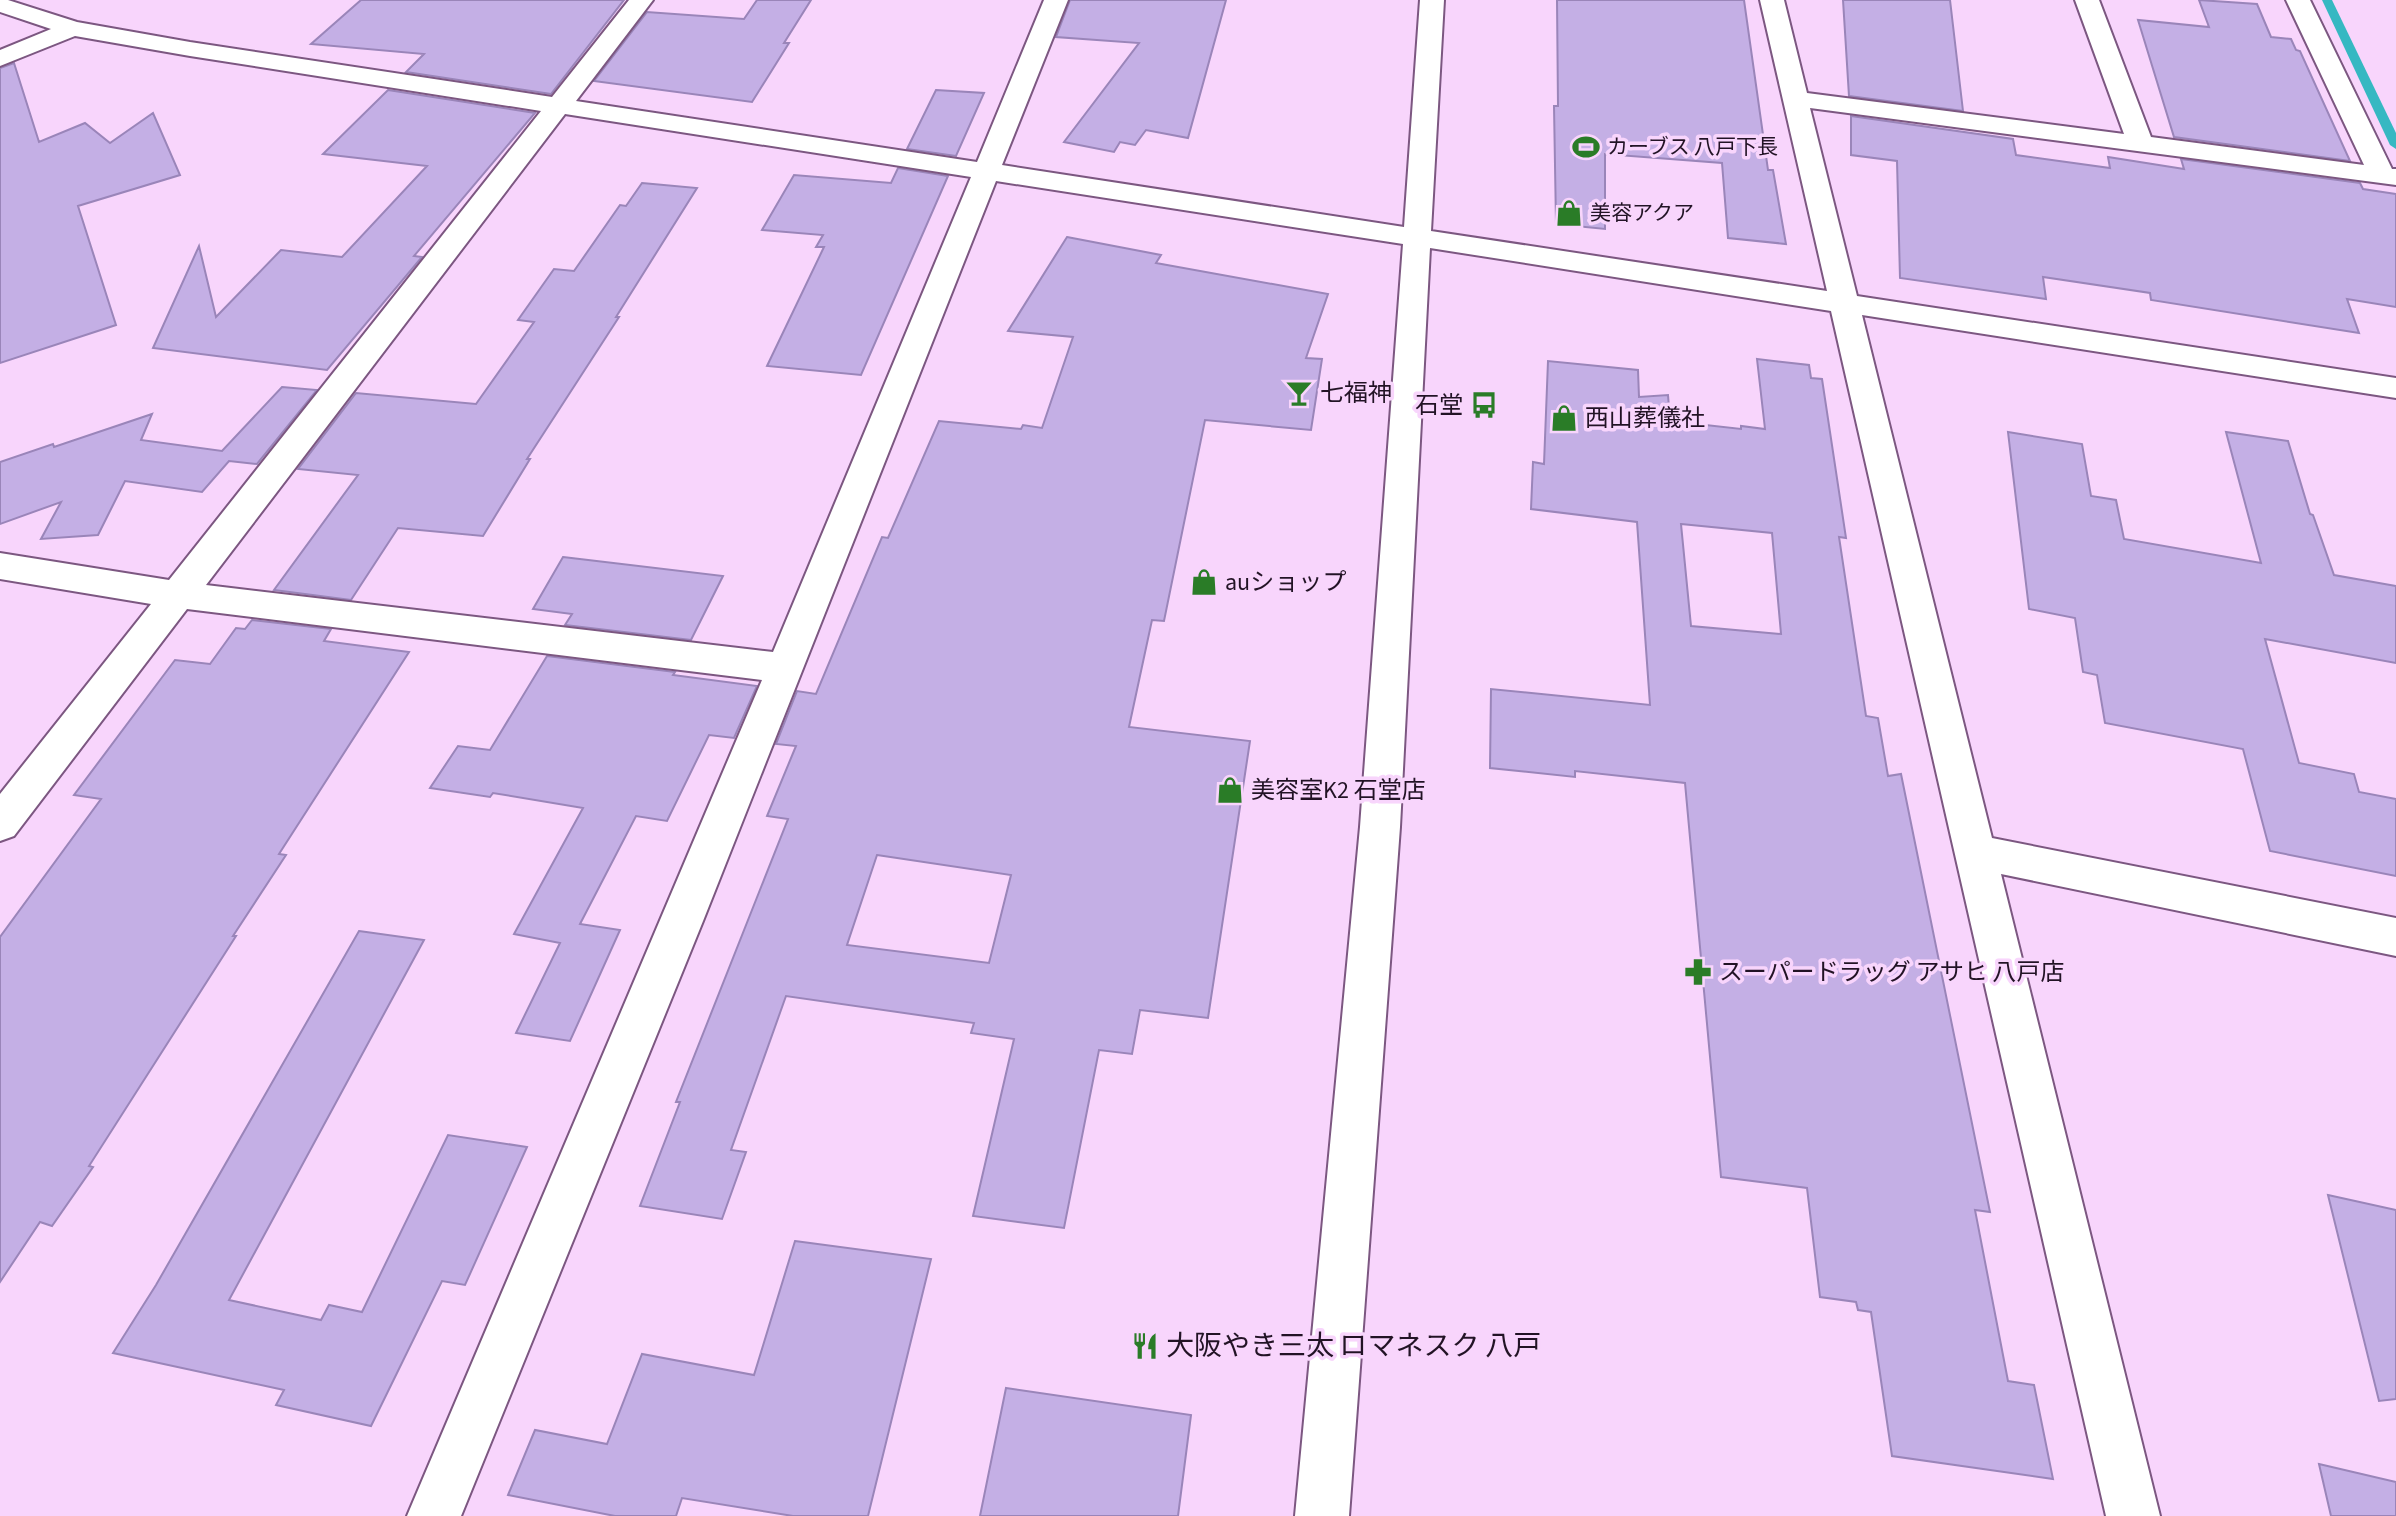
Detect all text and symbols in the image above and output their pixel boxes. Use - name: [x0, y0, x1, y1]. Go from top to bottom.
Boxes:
- sports icon: カーブス 八戸下長: [1571, 132, 1601, 162]
- place label: カーブス 八戸下長: [1607, 132, 1778, 162]
- shop icon: 美容アクア: [1554, 198, 1584, 228]
- place label: 美容アクア: [1590, 198, 1694, 228]
- place label: 七福神: [1320, 376, 1392, 411]
- bar icon: 七福神: [1284, 378, 1314, 408]
- place label: 石堂: [1415, 388, 1463, 423]
- bus stop icon: 石堂: [1469, 390, 1499, 420]
- place label: 西山葬儀社: [1585, 401, 1705, 436]
- shop icon: 西山葬儀社: [1549, 403, 1579, 433]
- place label: auショップ: [1225, 565, 1346, 600]
- shop icon: auショップ: [1189, 567, 1219, 597]
- place label: 美容室K2 石堂店: [1251, 773, 1426, 808]
- shop icon: 美容室K2 石堂店: [1215, 775, 1245, 805]
- place label: スーパードラッグ アサヒ 八戸店: [1719, 955, 2064, 990]
- pharmacy icon: スーパードラッグ アサヒ 八戸店: [1683, 957, 1713, 987]
- place label: 大阪やき三太 ロマネスク 八戸: [1166, 1326, 1541, 1366]
- restaurant icon: 大阪やき三太 ロマネスク 八戸: [1130, 1331, 1160, 1361]

